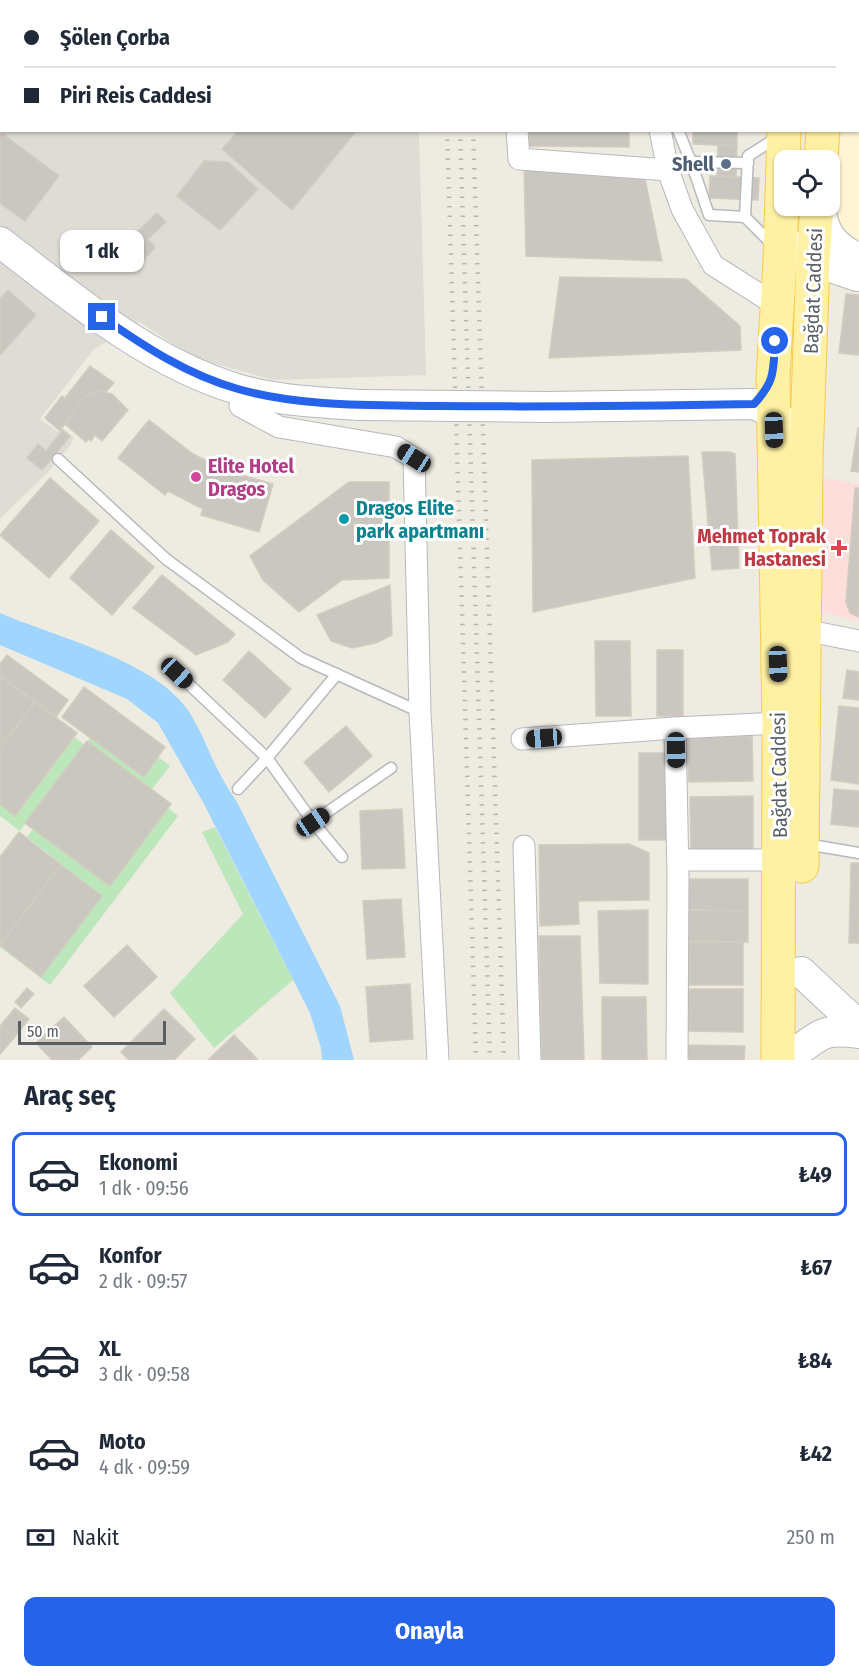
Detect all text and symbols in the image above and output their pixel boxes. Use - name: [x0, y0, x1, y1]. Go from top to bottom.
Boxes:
- text: Şölen Çorba: [60, 24, 170, 51]
- text: Piri Reis Caddesi: [60, 82, 212, 109]
- map controls: [774, 150, 840, 216]
- button: locate: [774, 150, 840, 216]
- place label: Shell: [672, 152, 715, 176]
- marker: Shell: [719, 157, 733, 171]
- street label: Bağdat Caddesi: [799, 228, 827, 354]
- callout: 1 dk: [60, 230, 144, 272]
- text: 1 dk: [85, 239, 119, 263]
- route end: [88, 303, 115, 330]
- route start: [761, 327, 788, 354]
- car: [764, 412, 784, 448]
- car: [394, 441, 434, 475]
- place label: Elite Hotel Dragos: [208, 454, 294, 501]
- marker: Elite Hotel Dragos: [189, 470, 203, 484]
- place label: Dragos Elite park apartmanı: [356, 496, 484, 543]
- marker: Dragos Elite park apartmanı: [337, 512, 351, 526]
- place label: Mehmet Toprak Hastanesi: [697, 524, 827, 571]
- marker: Mehmet Toprak Hastanesi: [830, 539, 848, 557]
- car: [768, 646, 788, 682]
- car: [158, 654, 196, 692]
- street label: Bağdat Caddesi: [766, 712, 792, 838]
- car: [525, 728, 563, 748]
- car: [667, 732, 685, 768]
- car: [293, 804, 333, 840]
- scale bar: [18, 1018, 166, 1046]
- text: 50 m: [27, 1022, 59, 1041]
- text: Araç seç: [24, 1080, 116, 1112]
- icon: car: [27, 1147, 81, 1201]
- text: Ekonomi: [99, 1149, 178, 1176]
- text: ₺49: [798, 1161, 832, 1188]
- text: 1 dk · 09:56: [99, 1176, 189, 1200]
- icon: car: [27, 1240, 81, 1294]
- text: Konfor: [99, 1242, 161, 1269]
- text: ₺67: [800, 1254, 832, 1281]
- text: 2 dk · 09:57: [99, 1269, 187, 1293]
- icon: car: [27, 1333, 81, 1387]
- text: XL: [99, 1335, 121, 1362]
- text: ₺84: [797, 1347, 832, 1374]
- text: 3 dk · 09:58: [99, 1362, 190, 1386]
- icon: car: [27, 1426, 81, 1480]
- text: Moto: [99, 1428, 146, 1455]
- text: ₺42: [799, 1440, 832, 1467]
- text: 4 dk · 09:59: [99, 1455, 190, 1479]
- icon: cash: [24, 1521, 57, 1554]
- text: Nakit: [72, 1524, 119, 1551]
- text: 250 m: [787, 1525, 835, 1549]
- button: Onayla: [24, 1597, 835, 1666]

